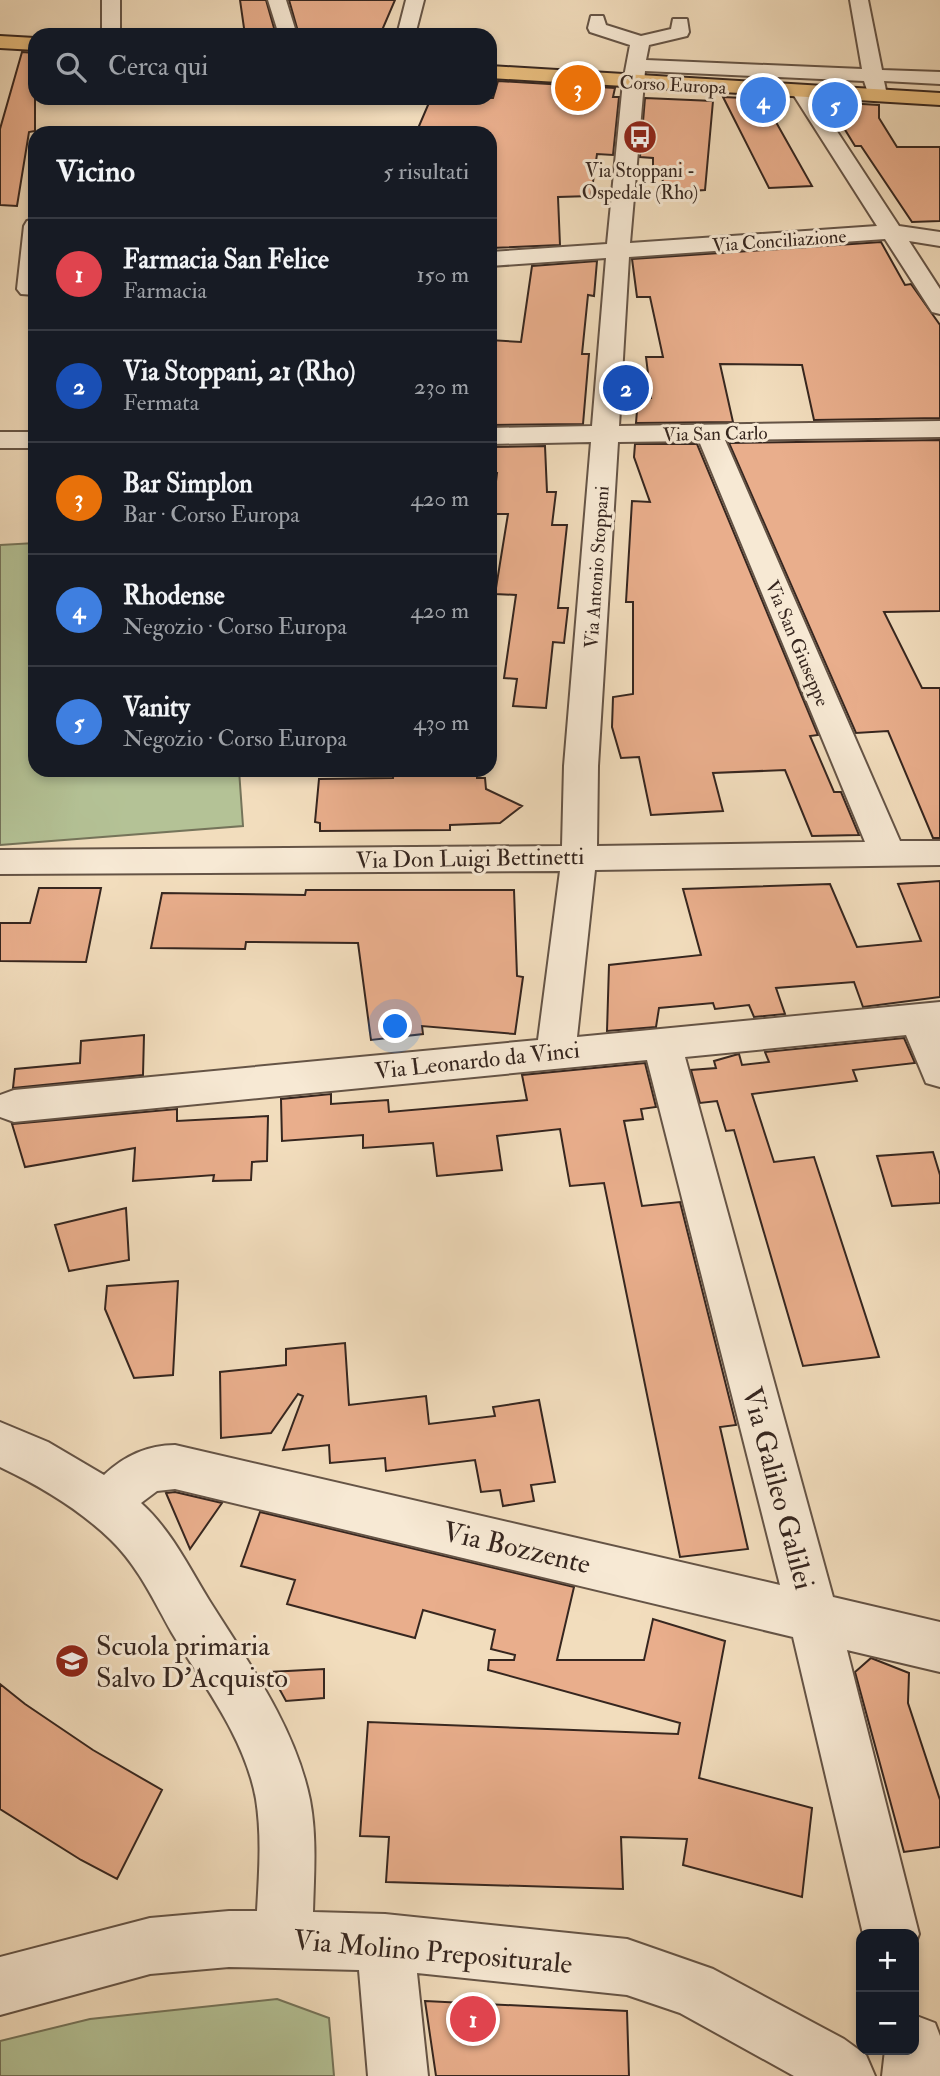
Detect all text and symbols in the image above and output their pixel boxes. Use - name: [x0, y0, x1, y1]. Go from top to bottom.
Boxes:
- search box: [28, 28, 497, 105]
- icon: search: [52, 48, 90, 86]
- text: Cerca qui: [108, 51, 208, 83]
- pin: 3: [555, 62, 601, 114]
- street label: Corso Europa: [619, 70, 727, 101]
- pin: 4: [740, 74, 786, 126]
- pin: 5: [812, 79, 858, 131]
- bus stop icon: Via Stoppani - Ospedale (Rho): [621, 118, 659, 156]
- text: Vicino: [56, 153, 135, 190]
- text: 5 risultati: [383, 157, 469, 186]
- place label: Via Stoppani - Ospedale (Rho): [582, 159, 698, 206]
- street label: Via Conciliazione: [711, 224, 847, 258]
- text: Farmacia San Felice: [123, 244, 329, 276]
- text: 1: [75, 260, 83, 289]
- text: 150 m: [416, 260, 469, 289]
- text: Farmacia: [123, 276, 207, 305]
- text: Via Stoppani, 21 (Rho): [123, 356, 355, 388]
- pin: 2: [603, 362, 649, 414]
- text: 2: [73, 372, 85, 401]
- text: 230 m: [414, 372, 469, 401]
- text: Fermata: [123, 388, 199, 417]
- street label: Via San Carlo: [662, 421, 768, 447]
- text: Bar Simplon: [123, 468, 253, 500]
- text: 3: [75, 484, 83, 513]
- text: 420 m: [410, 484, 469, 513]
- street label: Via Antonio Stoppani: [579, 485, 616, 649]
- text: Bar · Corso Europa: [123, 500, 300, 529]
- street label: Via San Giuseppe: [759, 577, 834, 711]
- text: Rhodense: [123, 580, 225, 612]
- text: 4: [73, 596, 85, 625]
- text: 420 m: [410, 596, 469, 625]
- text: Negozio · Corso Europa: [123, 612, 347, 641]
- text: Vanity: [123, 692, 190, 724]
- text: 5: [74, 708, 84, 737]
- text: 430 m: [413, 708, 469, 737]
- text: Negozio · Corso Europa: [123, 724, 347, 753]
- street label: Via Don Luigi Bettinetti: [356, 842, 584, 875]
- your location: [378, 1009, 412, 1043]
- street label: Via Leonardo da Vinci: [373, 1035, 581, 1086]
- street label: Via Galileo Galilei: [734, 1383, 821, 1594]
- street label: Via Bozzente: [440, 1515, 594, 1582]
- place label: Scuola primaria Salvo D'Acquisto: [96, 1629, 288, 1696]
- school or university icon: Scuola primaria Salvo D'Acquisto: [53, 1642, 91, 1680]
- street label: Via Molino Prepositurale: [292, 1923, 574, 1982]
- map controls: [856, 1929, 919, 2055]
- button: +: [856, 1929, 919, 1992]
- button: −: [856, 1992, 919, 2055]
- pin: 1: [450, 1993, 496, 2045]

